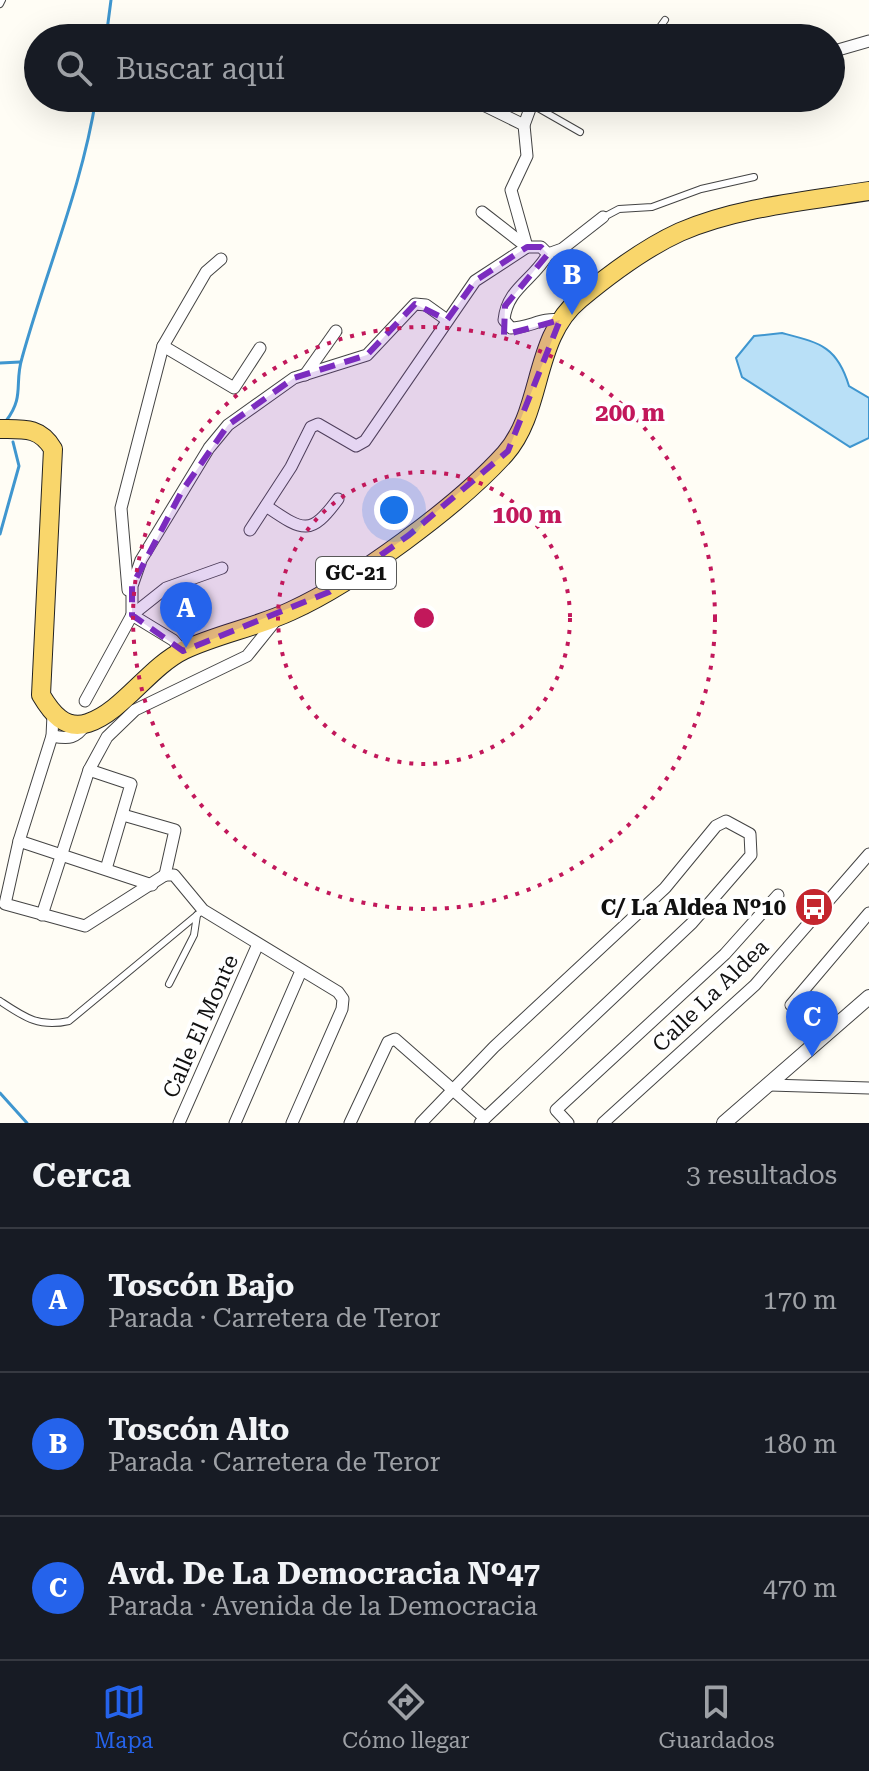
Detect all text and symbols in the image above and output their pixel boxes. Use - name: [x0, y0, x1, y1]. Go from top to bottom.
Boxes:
- search box: [24, 24, 845, 112]
- icon: search: [52, 46, 96, 90]
- text: Buscar aquí: [116, 51, 285, 86]
- pin: B: [546, 249, 598, 315]
- text: 200 m: [595, 399, 665, 427]
- your location: [374, 490, 414, 530]
- text: 100 m: [492, 501, 562, 529]
- road number: GC-21: [316, 557, 396, 589]
- pin: A: [160, 582, 212, 648]
- centre of rings: [410, 604, 438, 632]
- bus stop icon: C/ La Aldea Nº10: [793, 886, 835, 928]
- place label: C/ La Aldea Nº10: [601, 895, 786, 920]
- street label: Calle La Aldea: [647, 934, 773, 1057]
- street label: Calle El Monte: [158, 951, 243, 1102]
- pin: C: [786, 991, 838, 1057]
- text: Cerca: [32, 1155, 131, 1195]
- text: 3 resultados: [686, 1160, 837, 1190]
- text: Toscón Bajo: [108, 1268, 294, 1303]
- text: A: [49, 1285, 67, 1315]
- text: 170 m: [763, 1285, 837, 1315]
- text: Parada · Carretera de Teror: [108, 1303, 440, 1333]
- text: Toscón Alto: [108, 1412, 289, 1447]
- text: B: [49, 1429, 67, 1459]
- text: 180 m: [763, 1429, 837, 1459]
- text: Parada · Carretera de Teror: [108, 1447, 440, 1477]
- text: Avd. De La Democracia Nº47: [108, 1556, 540, 1591]
- text: C: [49, 1573, 67, 1603]
- text: 470 m: [763, 1573, 837, 1603]
- text: Parada · Avenida de la Democracia: [108, 1591, 538, 1621]
- tab: Mapa: [94, 1680, 153, 1753]
- tab: Cómo llegar: [342, 1680, 469, 1753]
- tab: Guardados: [658, 1680, 774, 1753]

